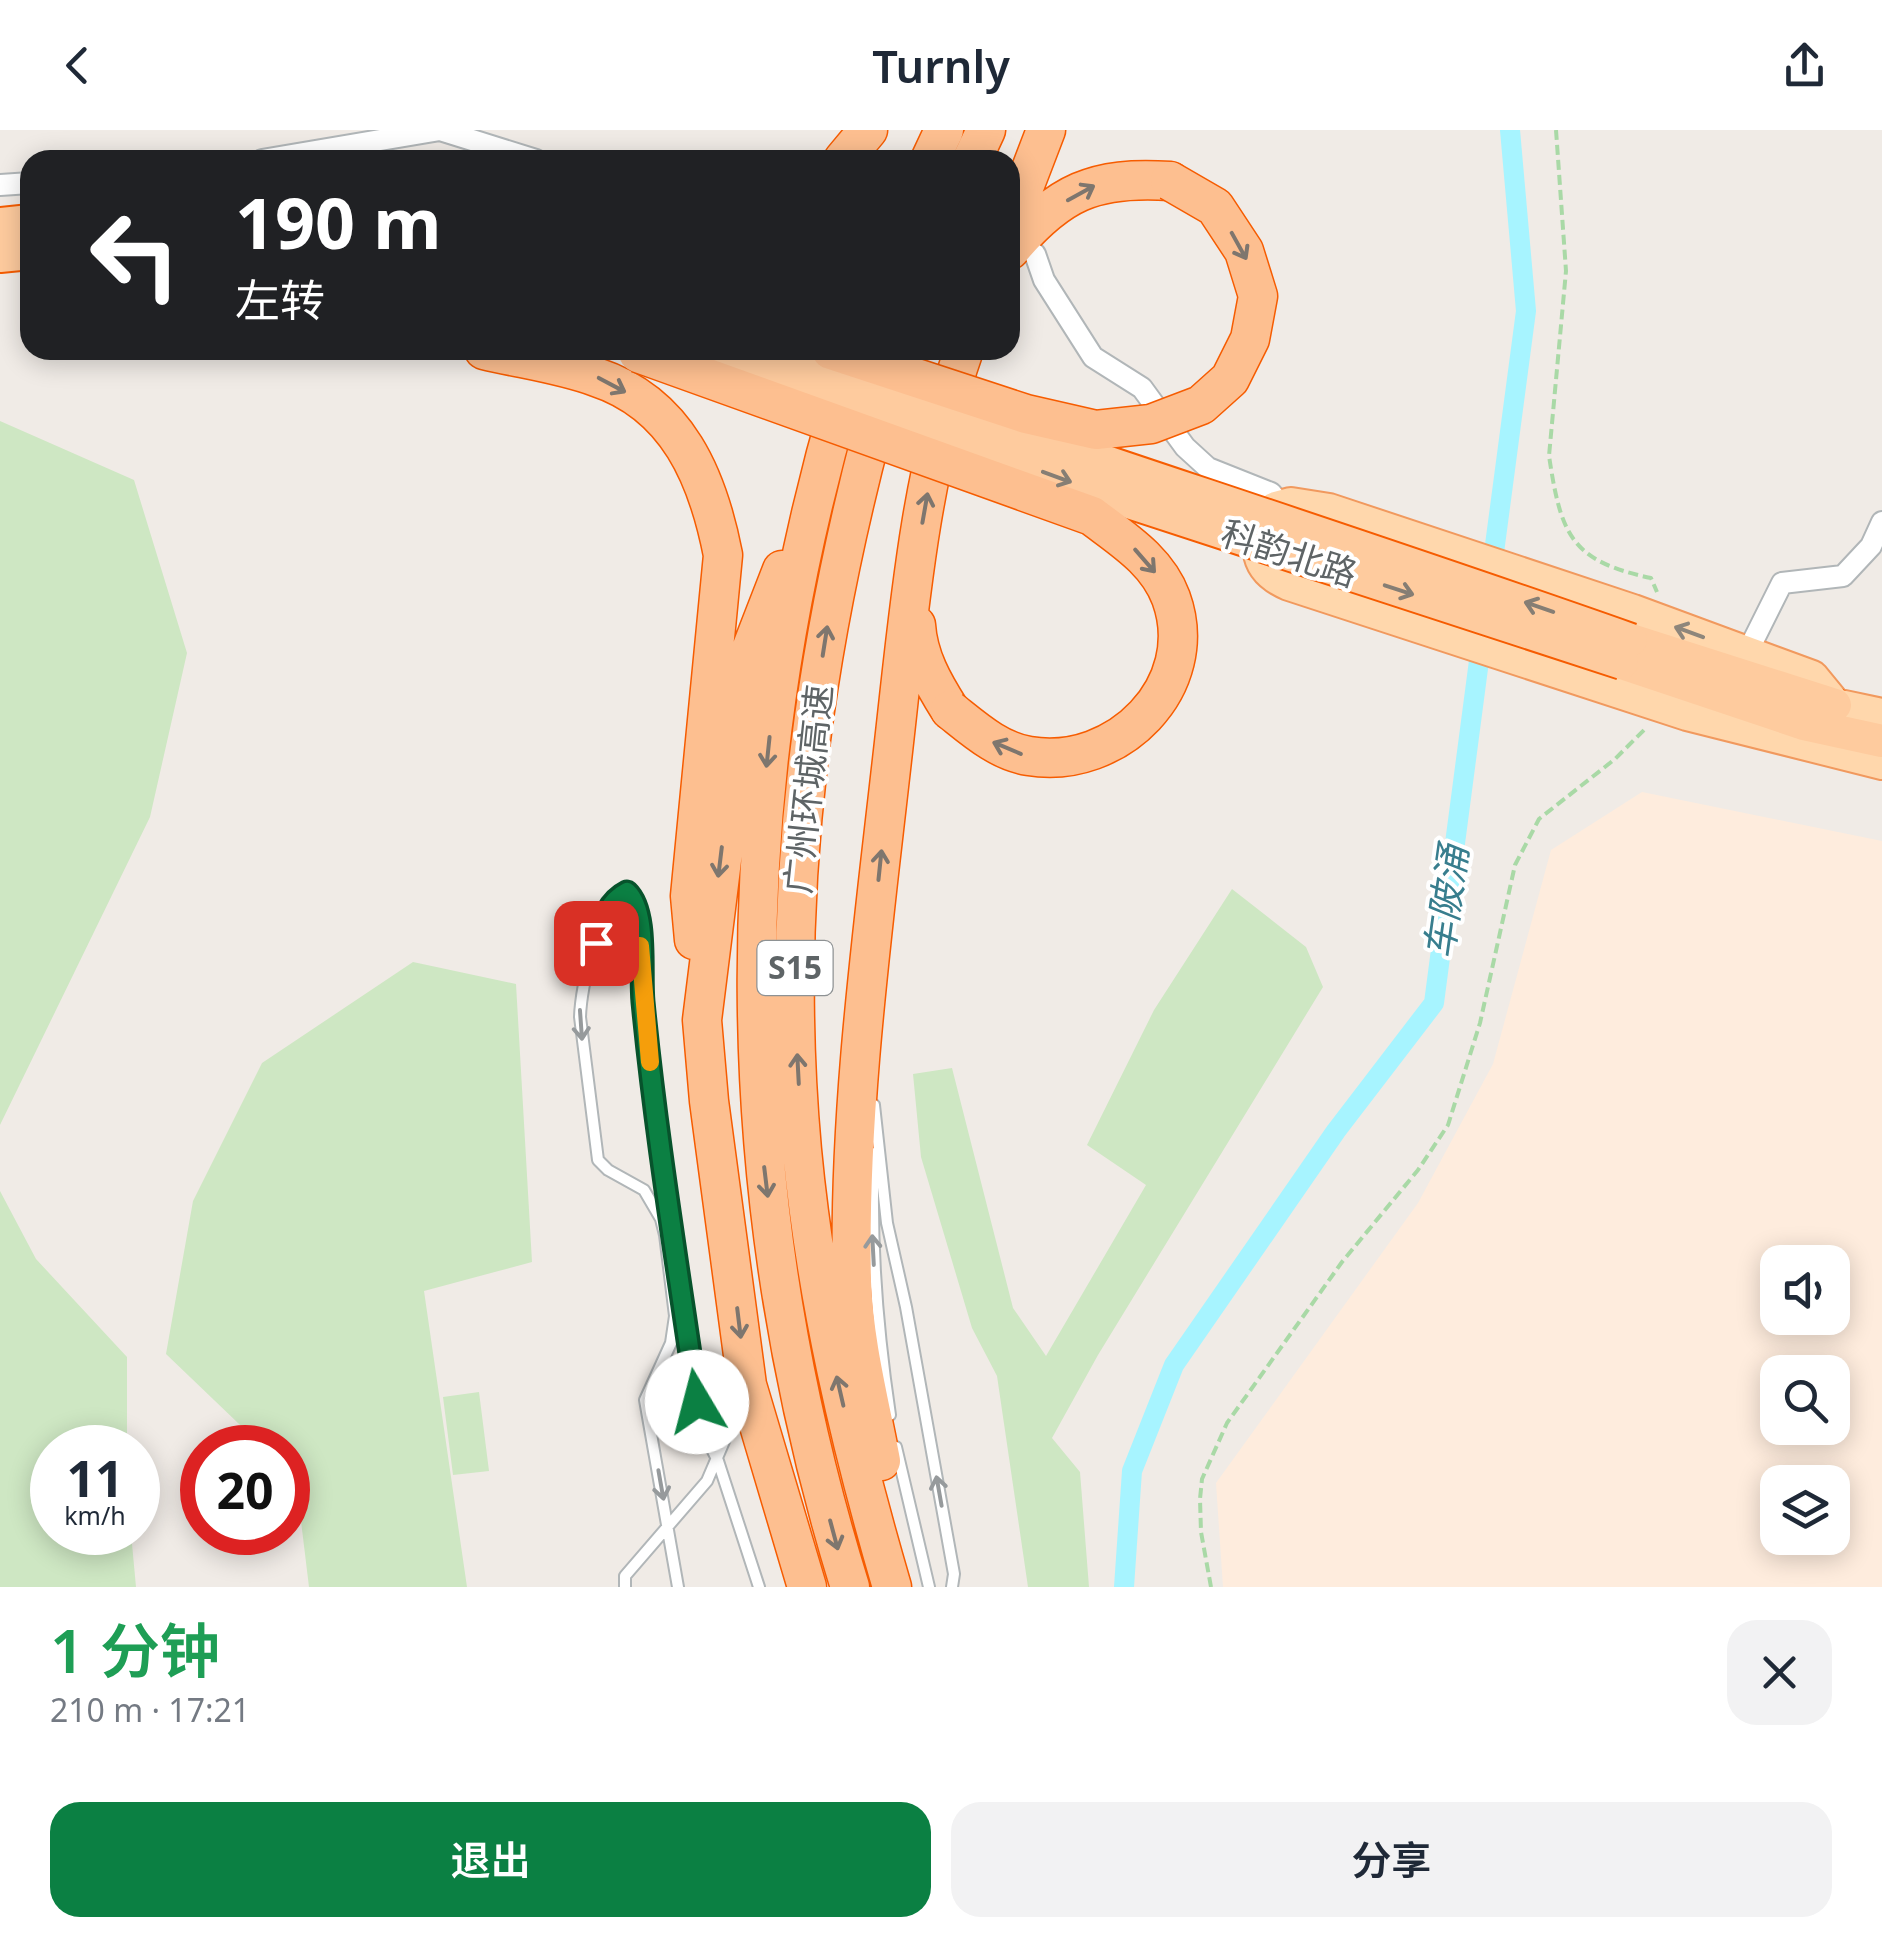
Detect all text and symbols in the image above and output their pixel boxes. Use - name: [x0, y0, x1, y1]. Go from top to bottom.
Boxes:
- text: Turnly: [872, 35, 1010, 96]
- icon: back: [50, 38, 105, 93]
- icon: share: [1777, 38, 1832, 93]
- text: 190 m: [235, 174, 442, 270]
- one-way arrow: [1065, 182, 1095, 202]
- icon: left: [70, 190, 200, 320]
- one-way arrow: [1229, 230, 1249, 260]
- text: 左转: [235, 269, 325, 330]
- one-way arrow: [596, 376, 626, 395]
- one-way arrow: [1041, 469, 1072, 487]
- one-way arrow: [916, 492, 935, 525]
- street label: 科韵北路: [1216, 509, 1363, 597]
- one-way arrow: [1133, 548, 1156, 573]
- one-way arrow: [1382, 582, 1414, 600]
- one-way arrow: [1524, 597, 1556, 615]
- one-way arrow: [1674, 621, 1704, 639]
- one-way arrow: [816, 626, 834, 658]
- street label: 广州环城高速: [773, 682, 842, 896]
- one-way arrow: [758, 736, 777, 768]
- one-way arrow: [992, 738, 1023, 756]
- water label: 车陂涌: [1411, 838, 1479, 962]
- one-way arrow: [710, 845, 729, 877]
- one-way arrow: [871, 849, 890, 882]
- pin: [554, 901, 639, 986]
- icon: arrive: [569, 916, 624, 971]
- road number: S15: [758, 941, 832, 995]
- one-way arrow: [572, 1009, 591, 1041]
- one-way arrow: [788, 1054, 807, 1086]
- one-way arrow: [757, 1165, 776, 1197]
- one-way arrow: [863, 1234, 882, 1266]
- map controls: [1760, 1245, 1850, 1555]
- button: sound: [1760, 1245, 1850, 1335]
- one-way arrow: [731, 1307, 749, 1339]
- position arrow: [645, 1350, 749, 1454]
- button: search: [1760, 1355, 1850, 1445]
- one-way arrow: [830, 1376, 848, 1408]
- speed limit sign: 20: [180, 1425, 310, 1555]
- text: 11: [66, 1444, 124, 1512]
- button: layers: [1760, 1465, 1850, 1555]
- one-way arrow: [652, 1468, 671, 1501]
- one-way arrow: [929, 1475, 948, 1508]
- text: km/h: [64, 1498, 126, 1532]
- one-way arrow: [826, 1519, 845, 1550]
- text: 1 分钟: [50, 1609, 220, 1691]
- button: close: [1727, 1620, 1832, 1725]
- text: 210 m · 17:21: [50, 1688, 250, 1731]
- button: 退出: [50, 1802, 931, 1917]
- button: 分享: [951, 1802, 1832, 1917]

